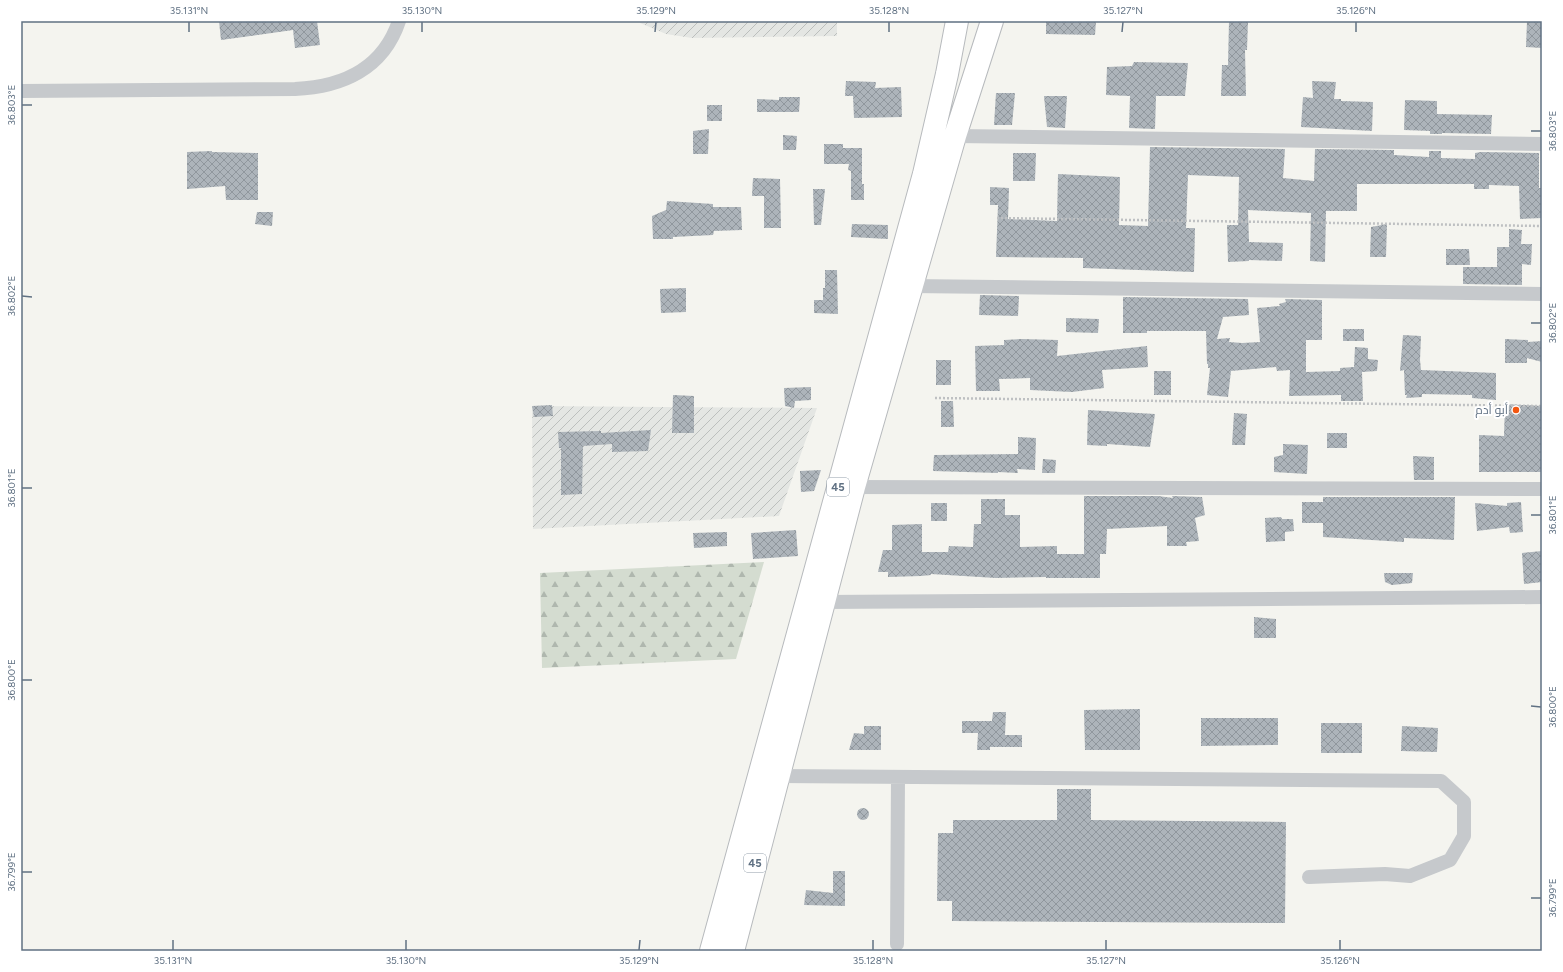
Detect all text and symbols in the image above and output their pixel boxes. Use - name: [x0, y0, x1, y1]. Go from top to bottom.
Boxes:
- text: 35.131°N: [170, 4, 208, 17]
- text: 35.130°N: [402, 4, 442, 17]
- text: 35.129°N: [636, 4, 676, 17]
- text: 35.128°N: [869, 4, 909, 17]
- text: 35.127°N: [1103, 4, 1143, 17]
- text: 35.126°N: [1336, 4, 1376, 17]
- text: 36.803°E: [5, 85, 18, 125]
- text: 36.803°E: [1546, 111, 1559, 151]
- text: 36.802°E: [5, 275, 18, 316]
- text: 36.802°E: [1546, 302, 1559, 343]
- place label: أبو أدم: [1475, 402, 1508, 418]
- marker: أبو أدم: [1511, 405, 1521, 415]
- text: 36.801°E: [5, 468, 18, 508]
- road number: 45: [827, 478, 849, 496]
- text: 36.801°E: [1546, 495, 1559, 535]
- text: 36.800°E: [5, 659, 18, 701]
- text: 36.800°E: [1546, 686, 1559, 728]
- text: 36.799°E: [5, 852, 18, 892]
- road number: 45: [744, 854, 766, 872]
- text: 36.799°E: [1546, 878, 1559, 918]
- text: 35.131°N: [154, 954, 192, 967]
- text: 35.130°N: [386, 954, 426, 967]
- text: 35.129°N: [619, 954, 659, 967]
- text: 35.128°N: [853, 954, 893, 967]
- text: 35.127°N: [1086, 954, 1126, 967]
- text: 35.126°N: [1320, 954, 1360, 967]

